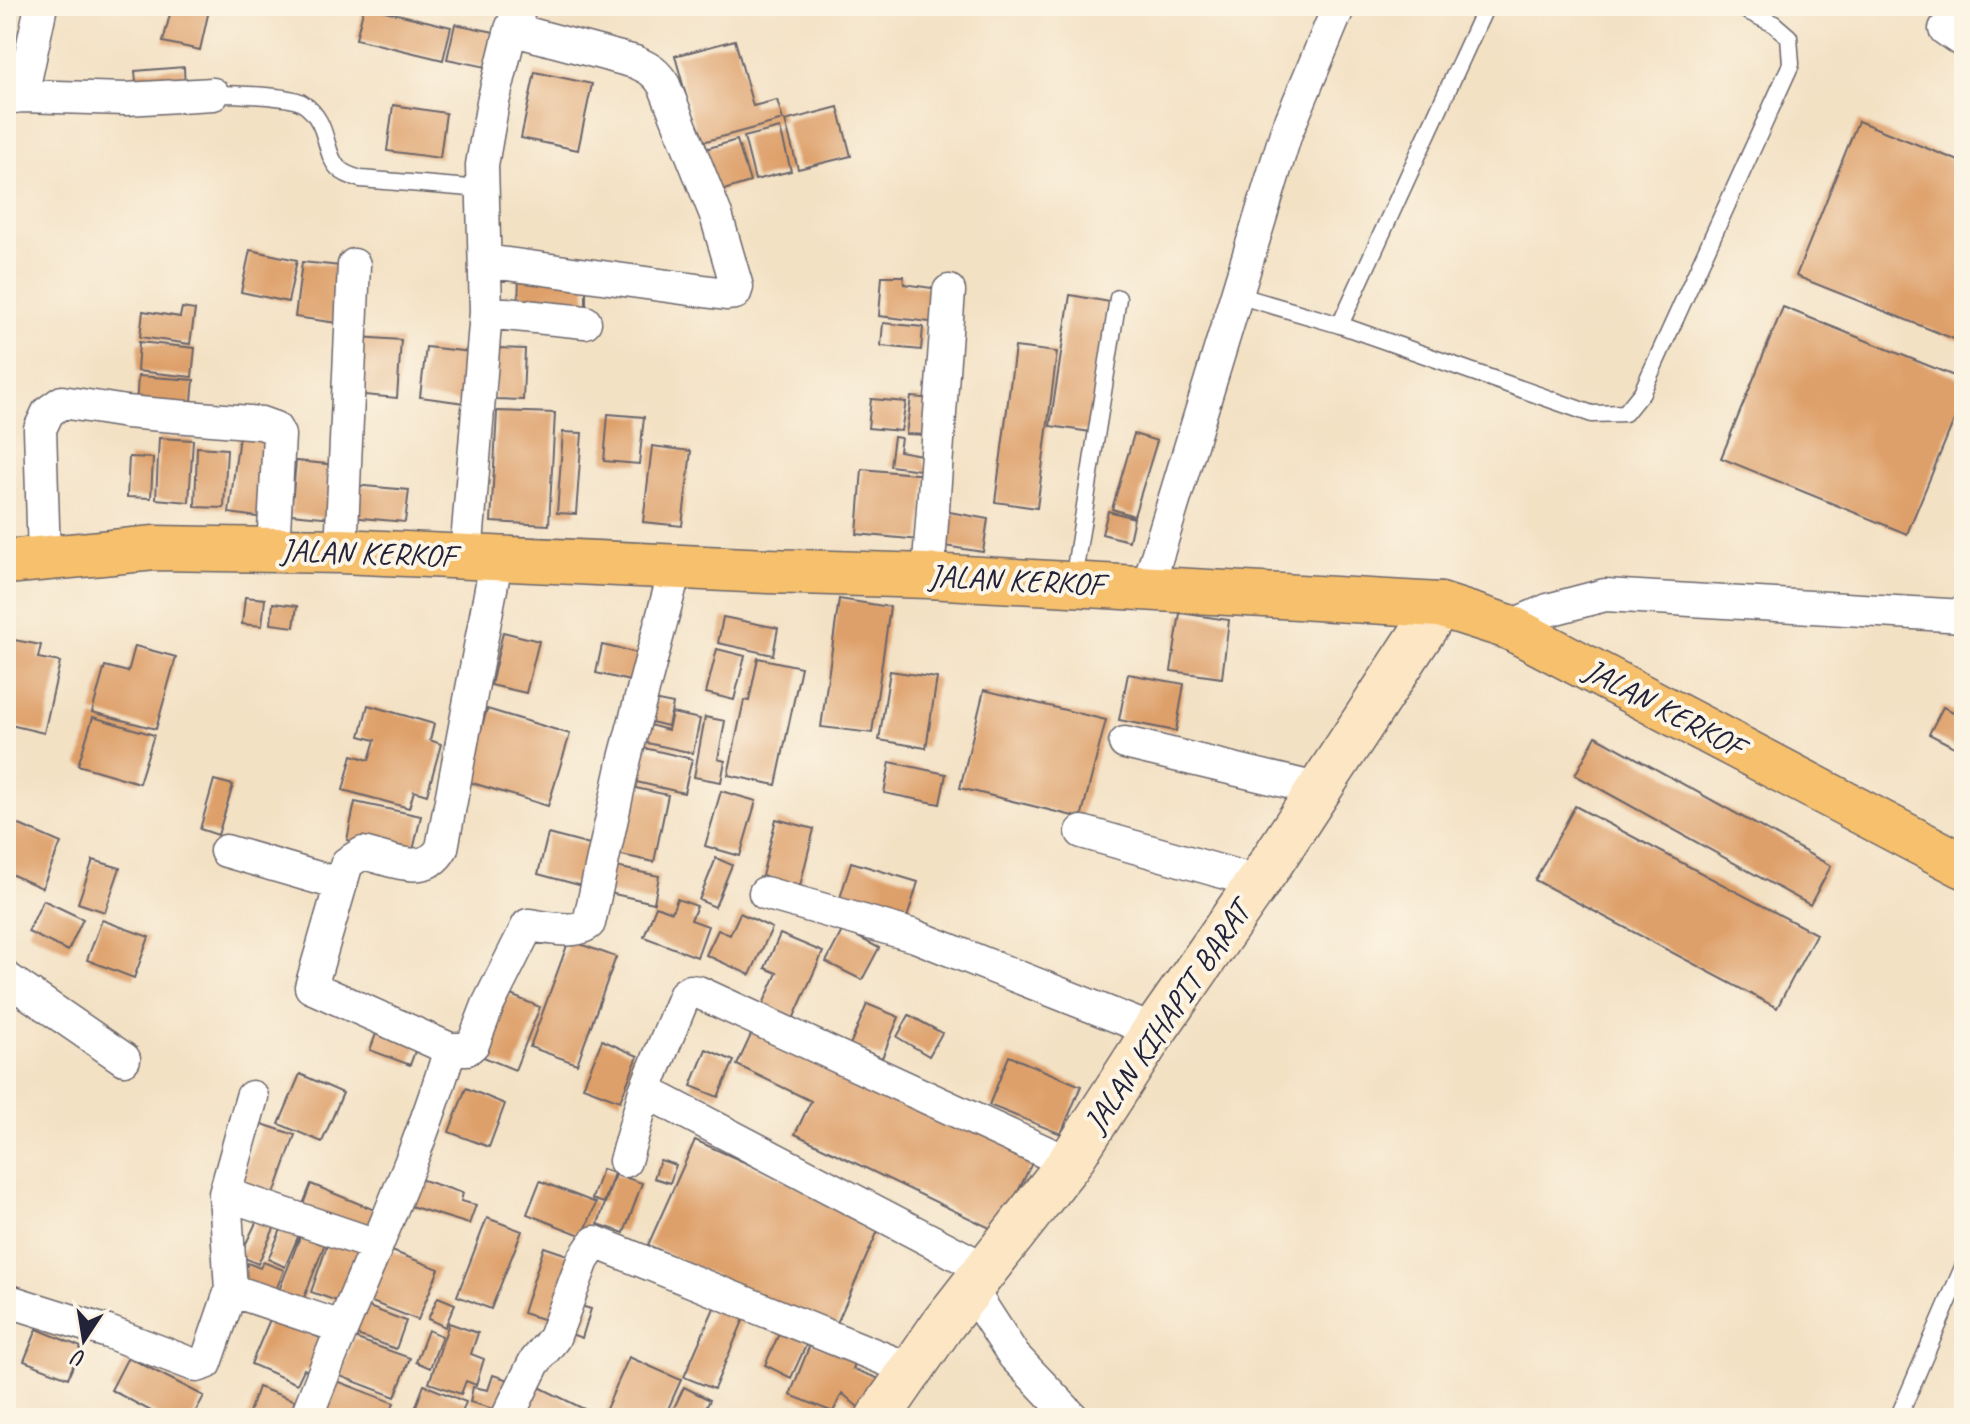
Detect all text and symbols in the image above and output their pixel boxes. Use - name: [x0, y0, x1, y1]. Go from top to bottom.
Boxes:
- street label: JALAN KERKOF: [278, 529, 462, 577]
- street label: JALAN KERKOF: [926, 555, 1110, 605]
- street label: JALAN KERKOF: [1576, 648, 1756, 770]
- street label: JALAN KIHAPIT BARAT: [1073, 888, 1263, 1142]
- north arrow: [44, 1300, 124, 1380]
- text: U: [68, 1343, 88, 1373]

